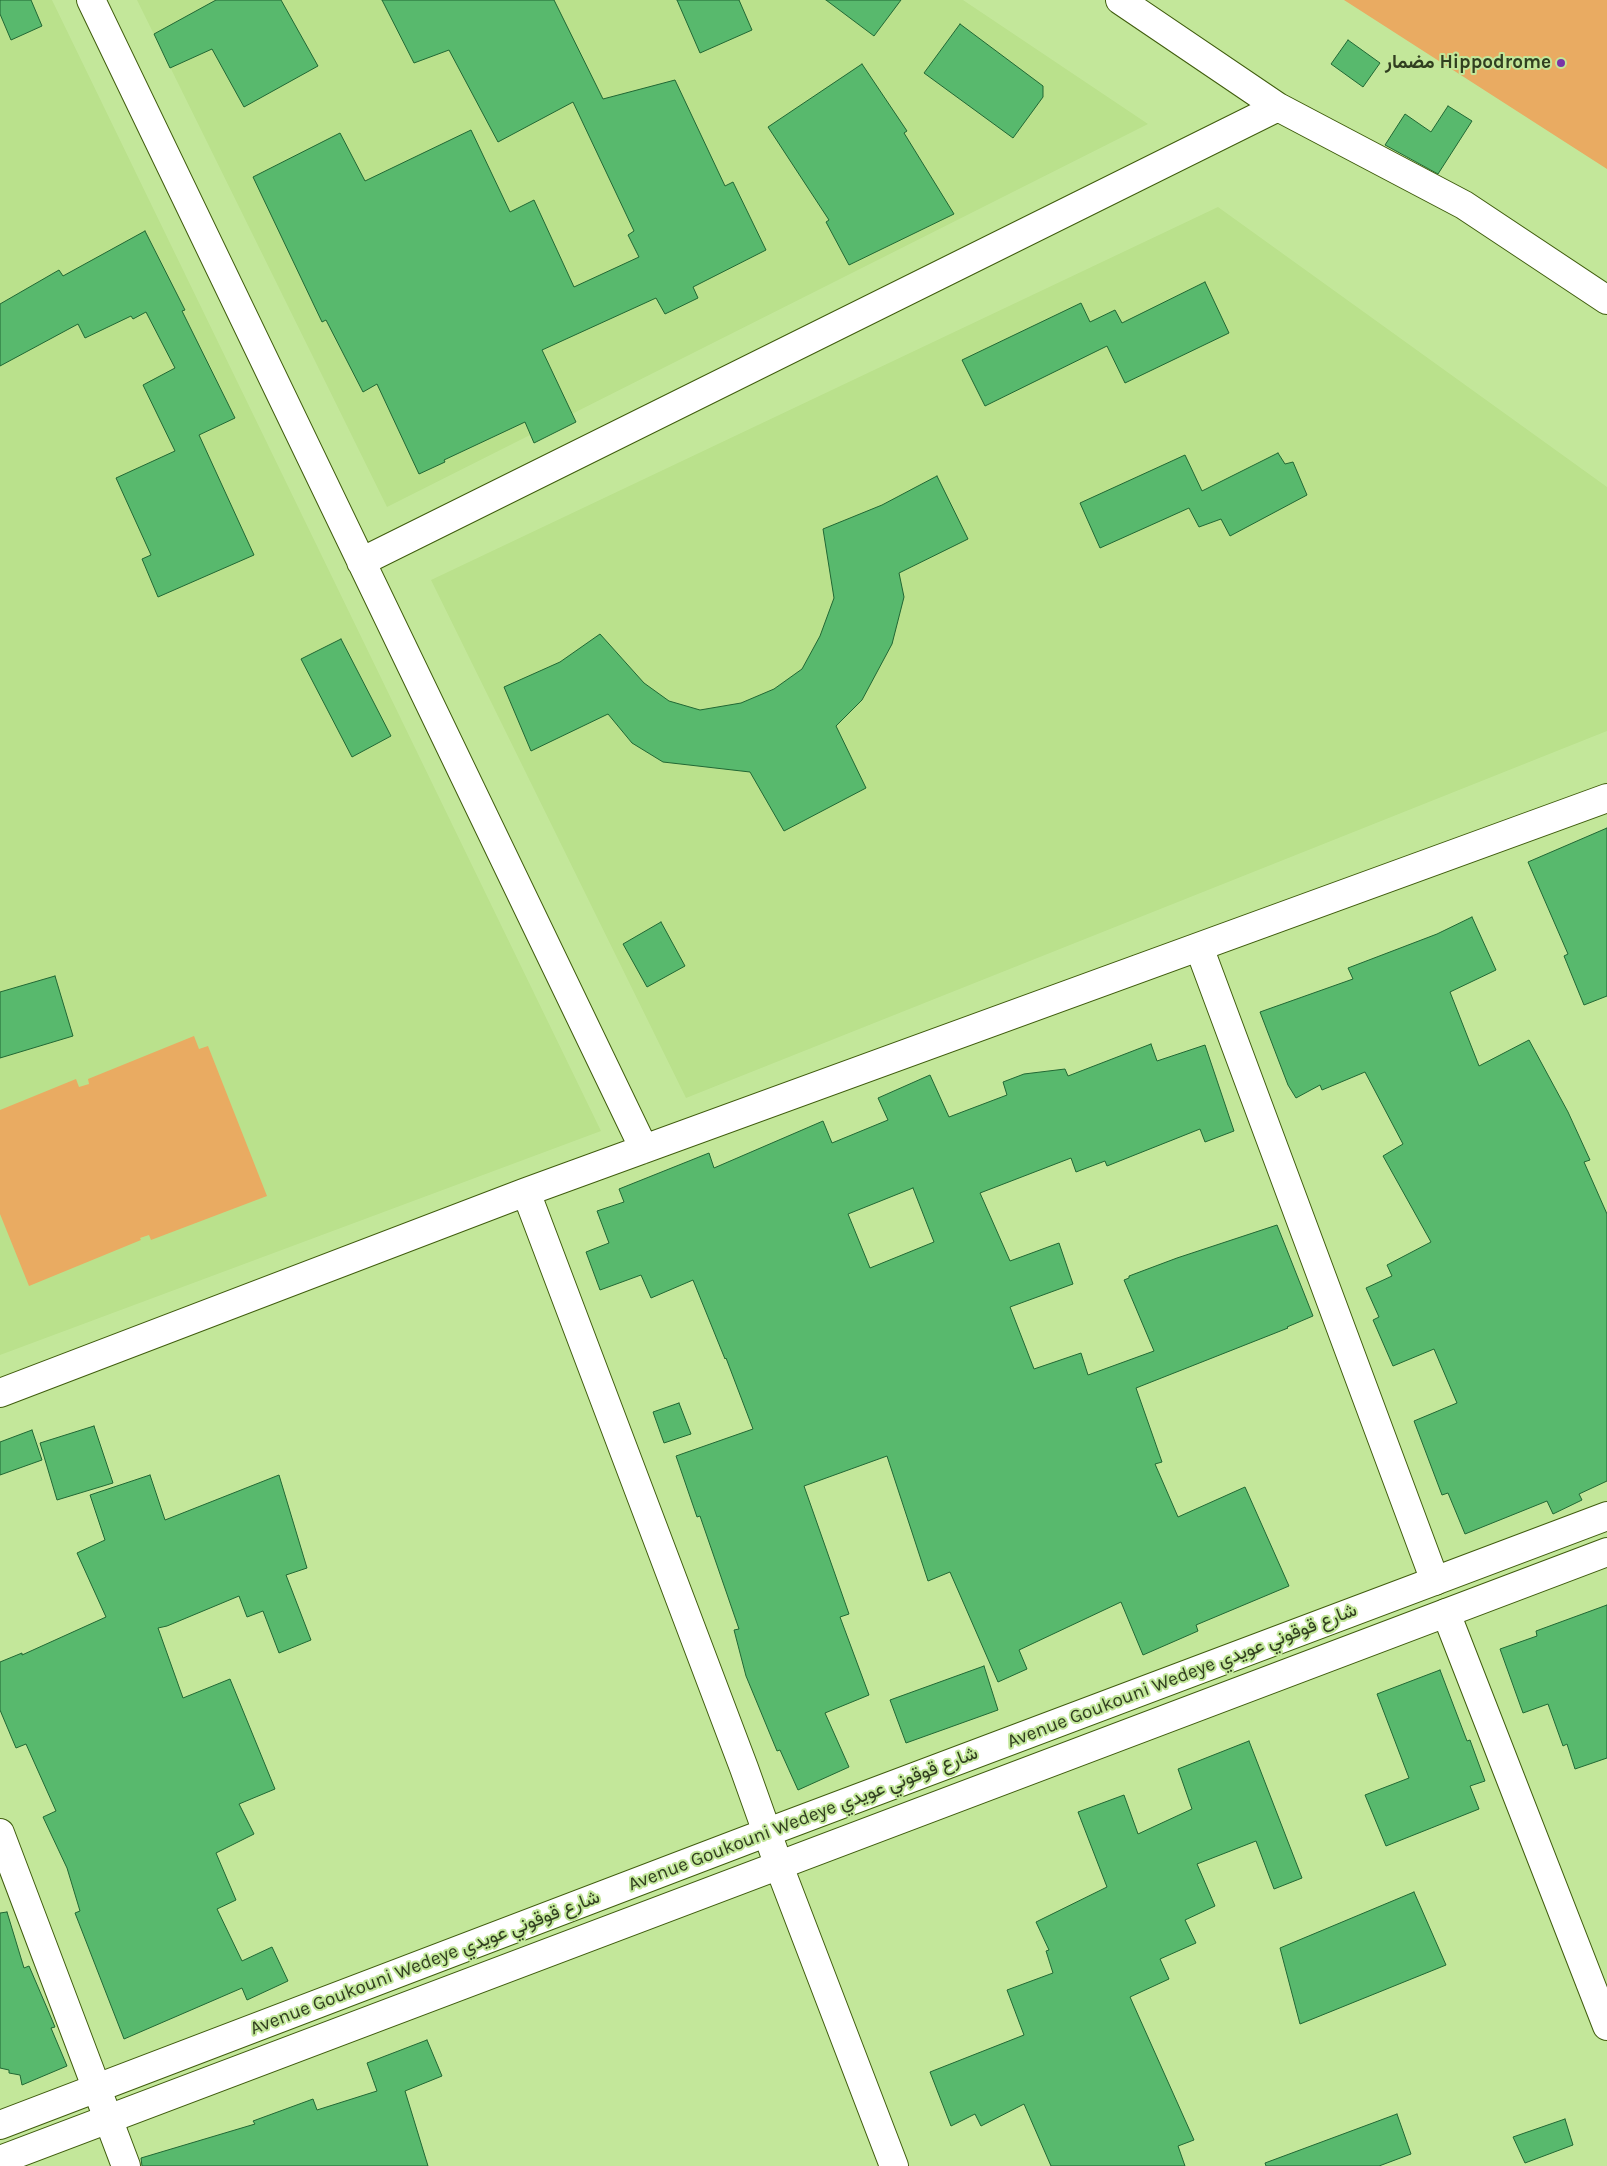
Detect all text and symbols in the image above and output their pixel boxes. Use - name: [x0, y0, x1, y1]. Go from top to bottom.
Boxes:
- place label: مضمار Hippodrome: [1385, 52, 1551, 74]
- marker: مضمار Hippodrome: [1555, 57, 1567, 69]
- street label: Avenue Goukouni Wedeye شارع قوقوني عويدي: [1004, 1599, 1360, 1753]
- street label: Avenue Goukouni Wedeye شارع قوقوني عويدي: [625, 1742, 981, 1896]
- street label: Avenue Goukouni Wedeye شارع قوقوني عويدي: [247, 1886, 603, 2040]

